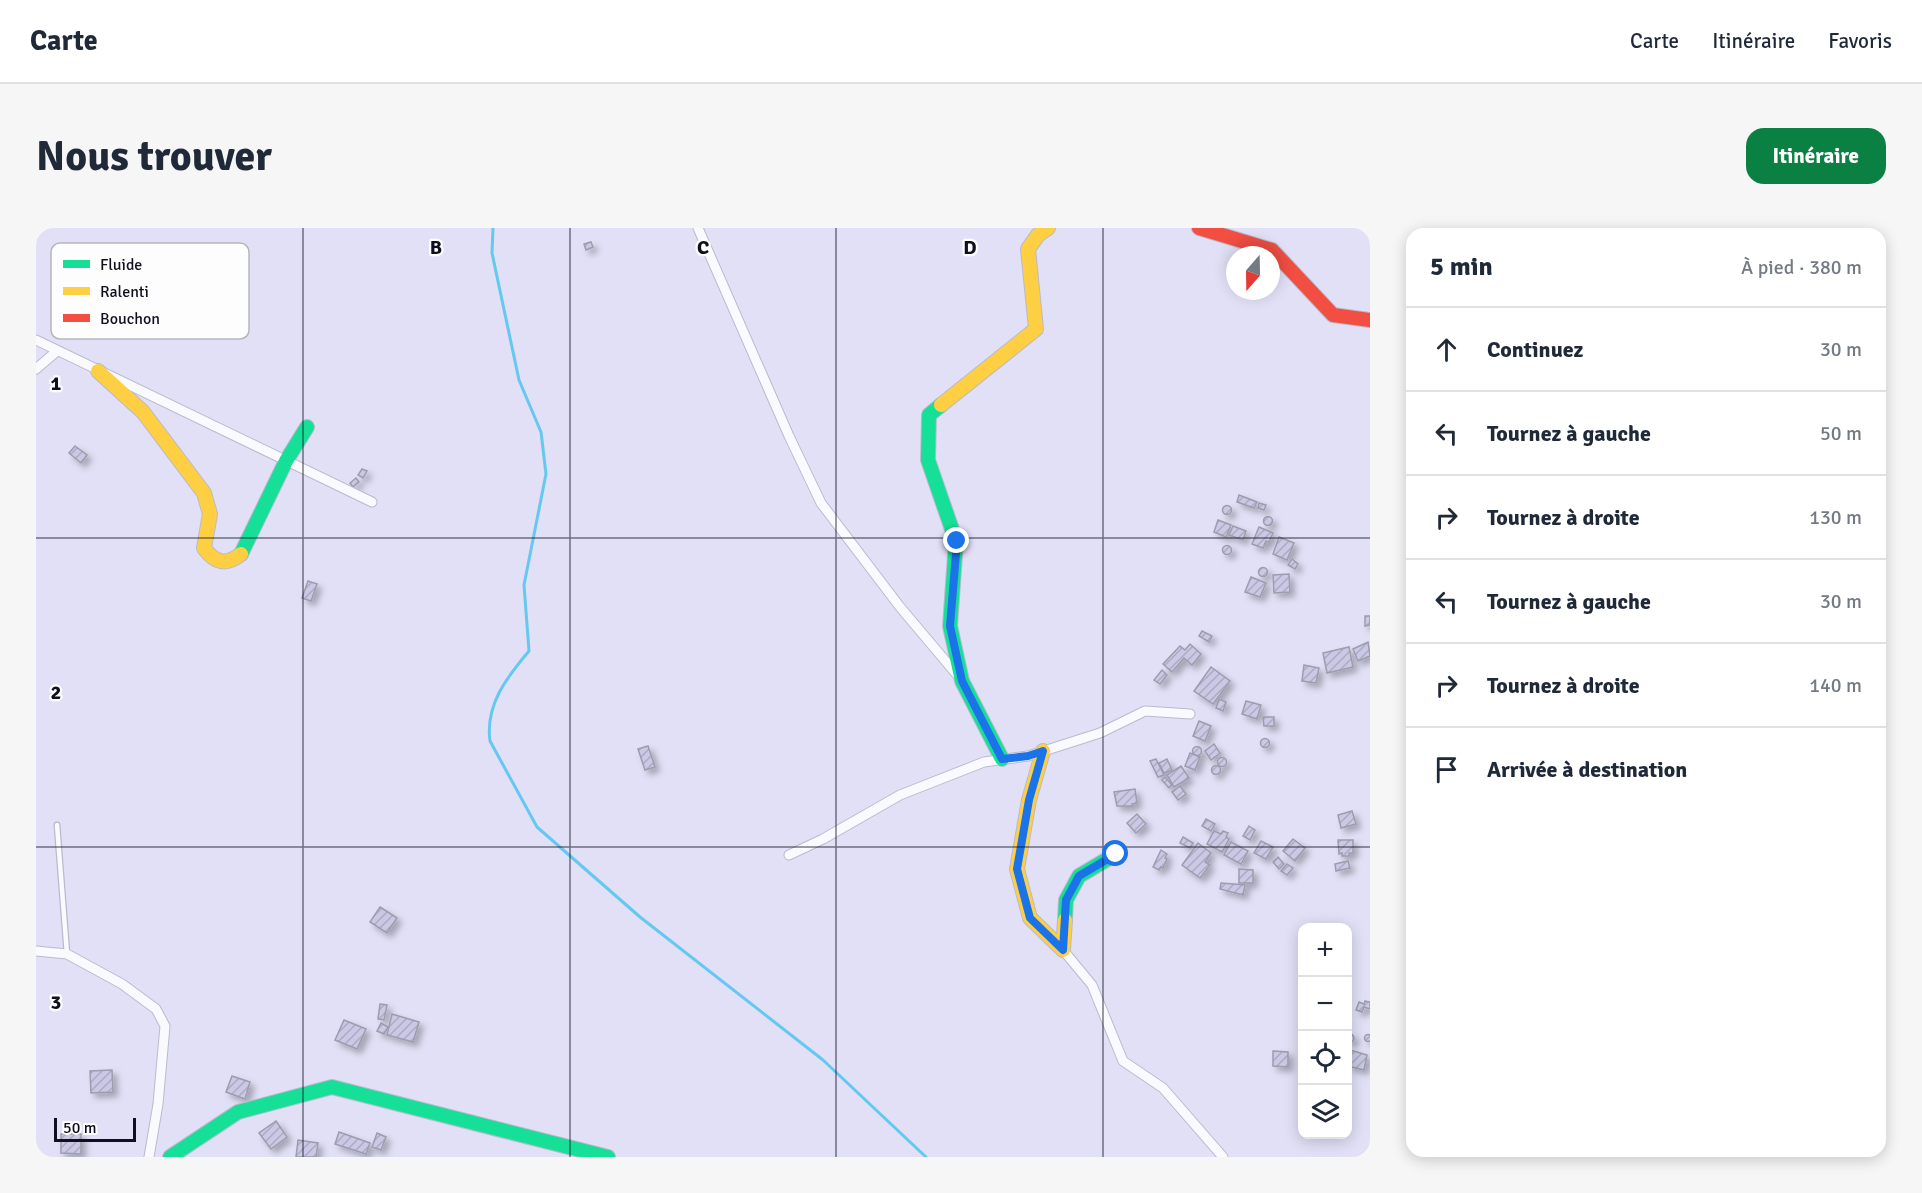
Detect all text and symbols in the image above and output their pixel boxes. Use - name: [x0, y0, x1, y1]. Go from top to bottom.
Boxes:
- text: Carte: [30, 24, 98, 58]
- text: Carte: [1630, 28, 1679, 54]
- text: Itinéraire: [1712, 28, 1795, 54]
- text: Favoris: [1828, 28, 1892, 54]
- button: Itinéraire: [1746, 128, 1886, 184]
- text: Nous trouver: [36, 131, 272, 182]
- text: B: [430, 235, 442, 260]
- text: C: [697, 235, 709, 260]
- text: D: [963, 235, 977, 260]
- legend: [51, 243, 249, 339]
- north arrow: [1226, 246, 1280, 300]
- text: 5 min: [1430, 251, 1493, 283]
- text: Fluide: [100, 255, 142, 275]
- text: À pied · 380 m: [1741, 255, 1862, 280]
- text: Ralenti: [100, 282, 149, 302]
- text: Bouchon: [100, 309, 160, 329]
- icon: ahead: [1430, 333, 1463, 366]
- text: Continuez: [1487, 336, 1583, 363]
- text: 30 m: [1820, 337, 1862, 362]
- text: 1: [51, 371, 62, 396]
- icon: left: [1430, 417, 1463, 450]
- text: Tournez à gauche: [1487, 420, 1651, 447]
- text: 50 m: [1820, 421, 1862, 446]
- icon: right: [1430, 501, 1463, 534]
- text: Tournez à droite: [1487, 504, 1640, 531]
- text: 130 m: [1809, 505, 1862, 530]
- route end: [943, 527, 969, 553]
- icon: left: [1430, 585, 1463, 618]
- text: Tournez à gauche: [1487, 588, 1651, 615]
- text: 30 m: [1820, 589, 1862, 614]
- icon: right: [1430, 669, 1463, 702]
- text: Tournez à droite: [1487, 672, 1640, 699]
- text: 140 m: [1809, 673, 1862, 698]
- text: 2: [51, 680, 61, 705]
- icon: arrive: [1430, 753, 1463, 786]
- text: Arrivée à destination: [1487, 756, 1687, 783]
- route start: [1102, 840, 1128, 866]
- map controls: [1298, 923, 1352, 1139]
- button: +: [1298, 923, 1352, 977]
- button: −: [1298, 977, 1352, 1031]
- text: 3: [51, 990, 61, 1015]
- button: locate: [1298, 1031, 1352, 1085]
- button: layers: [1298, 1085, 1352, 1139]
- scale bar: [54, 1115, 136, 1142]
- text: 50 m: [63, 1118, 97, 1138]

